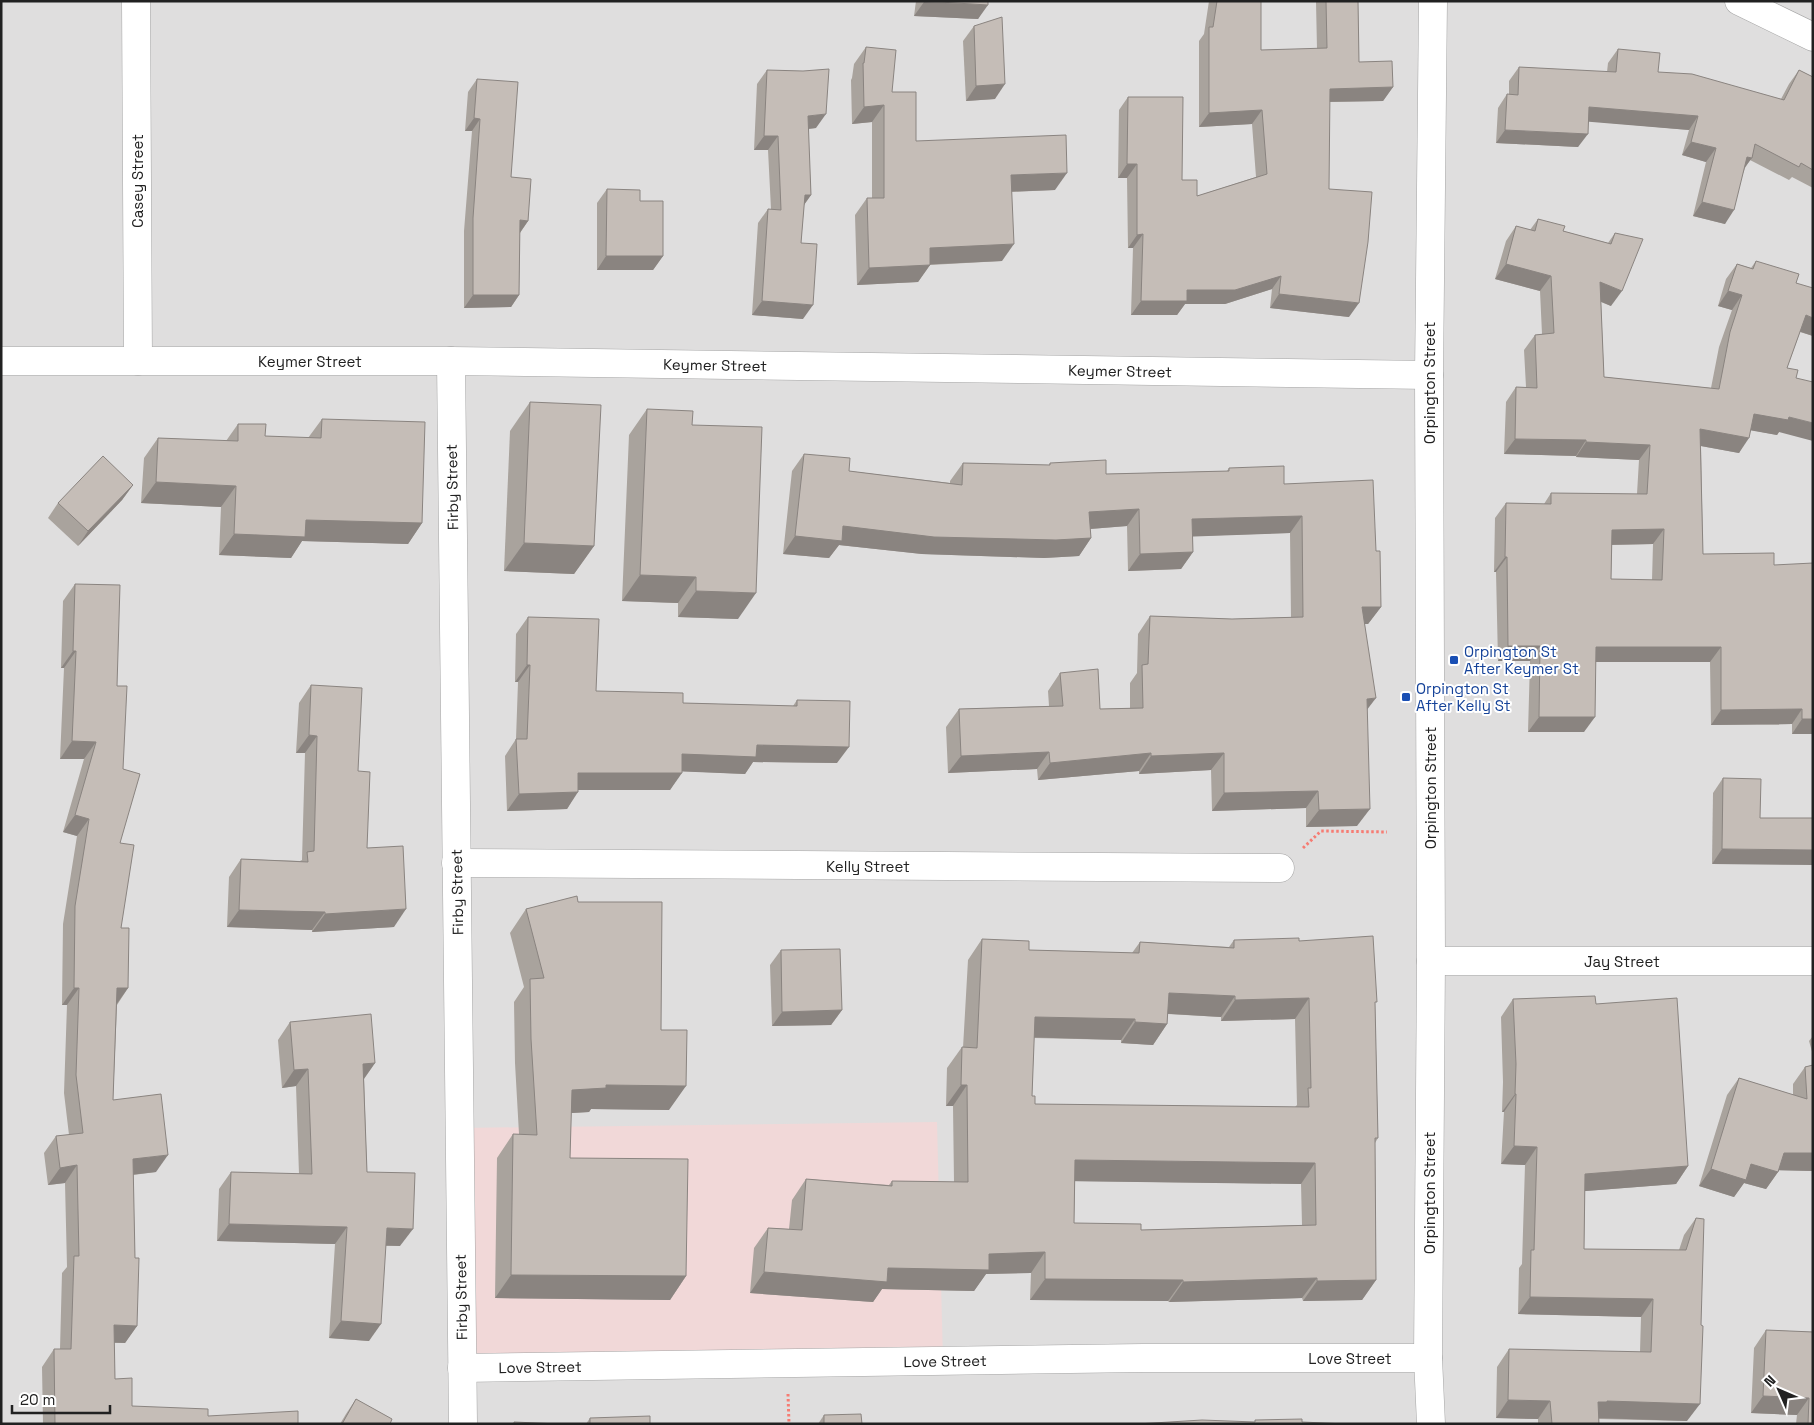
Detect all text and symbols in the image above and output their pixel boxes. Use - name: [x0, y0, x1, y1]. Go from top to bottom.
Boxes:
- street label: Casey Street: [128, 134, 147, 228]
- street label: Orpington Street: [1420, 322, 1439, 444]
- street label: Keymer Street: [258, 352, 362, 371]
- street label: Keymer Street: [663, 355, 767, 375]
- street label: Keymer Street: [1068, 361, 1172, 381]
- street label: Firby Street: [442, 444, 462, 530]
- place label: Orpington St After Keymer St: [1464, 642, 1579, 678]
- marker: Orpington St After Keymer St: [1448, 654, 1460, 666]
- place label: Orpington St After Kelly St: [1416, 679, 1511, 715]
- marker: Orpington St After Kelly St: [1400, 691, 1412, 703]
- street label: Orpington Street: [1421, 727, 1440, 849]
- street label: Firby Street: [447, 849, 467, 935]
- street label: Kelly Street: [826, 857, 910, 876]
- street label: Jay Street: [1584, 952, 1660, 971]
- street label: Orpington Street: [1420, 1132, 1439, 1254]
- street label: Firby Street: [451, 1254, 471, 1340]
- street label: Love Street: [1308, 1349, 1392, 1368]
- street label: Love Street: [903, 1351, 987, 1371]
- street label: Love Street: [498, 1357, 582, 1377]
- north arrow: [1754, 1365, 1804, 1415]
- text: N: [1760, 1371, 1779, 1390]
- scale bar: [12, 1382, 110, 1414]
- text: 20 m: [20, 1390, 55, 1409]

